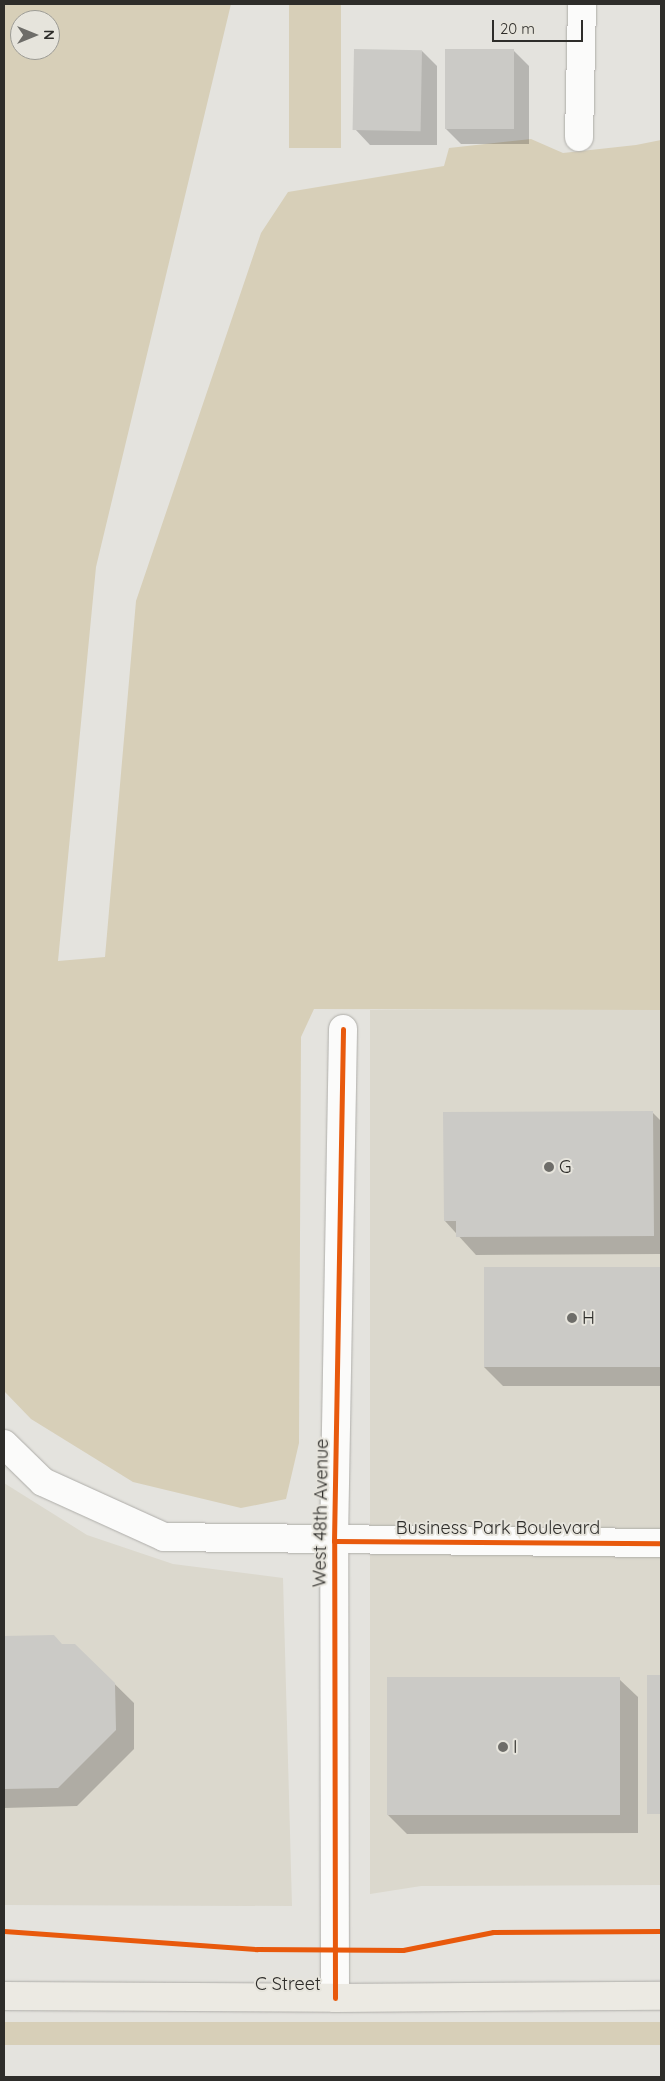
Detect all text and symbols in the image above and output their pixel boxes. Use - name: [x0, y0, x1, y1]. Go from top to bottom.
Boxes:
- north arrow: [10, 10, 60, 60]
- scale bar: [495, 10, 586, 42]
- text: 20 m: [500, 19, 535, 38]
- text: N: [40, 30, 58, 40]
- place label: G: [559, 1156, 572, 1178]
- marker: G: [543, 1161, 555, 1173]
- place label: H: [582, 1307, 595, 1329]
- marker: H: [566, 1312, 578, 1324]
- street label: West 48th Avenue: [309, 1438, 333, 1588]
- street label: Business Park Boulevard: [396, 1517, 600, 1539]
- place label: I: [513, 1736, 517, 1758]
- marker: I: [497, 1741, 509, 1753]
- street label: C Street: [255, 1973, 321, 1995]

